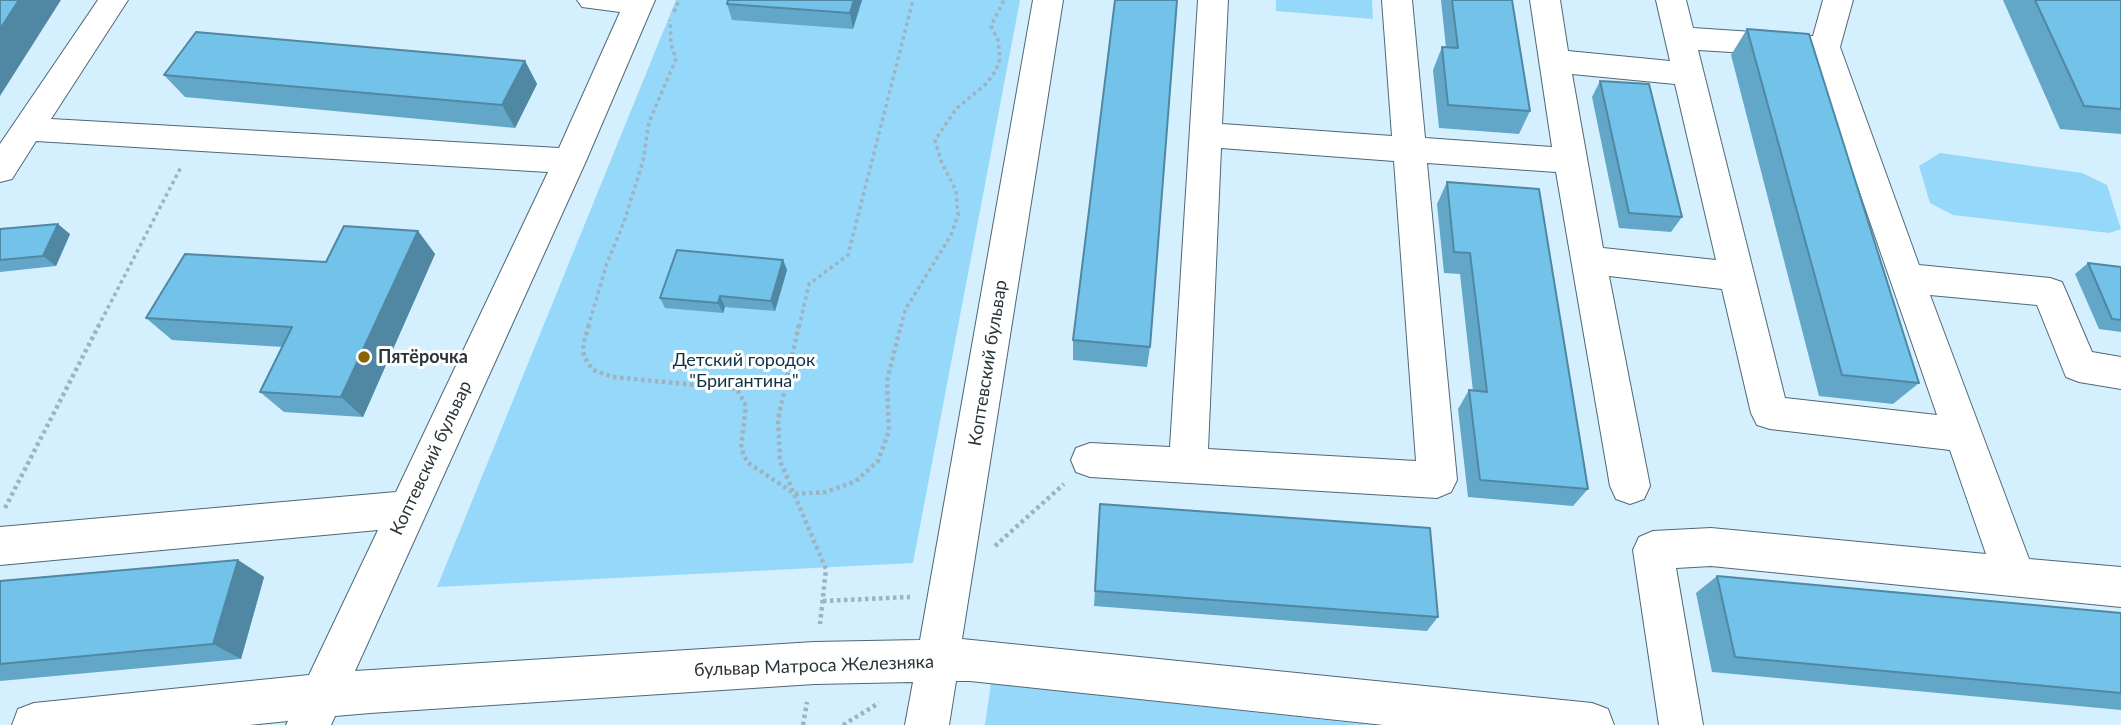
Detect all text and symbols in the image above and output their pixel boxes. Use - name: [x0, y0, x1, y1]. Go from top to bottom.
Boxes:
- street label: Коптевский бульвар: [964, 278, 1012, 448]
- place label: Пятёрочка: [378, 346, 468, 368]
- marker: Пятёрочка: [356, 349, 372, 365]
- park label: Детский городок "Бригантина": [673, 349, 815, 392]
- street label: Коптевский бульвар: [386, 377, 476, 539]
- street label: бульвар Матроса Железняка: [694, 651, 934, 681]

